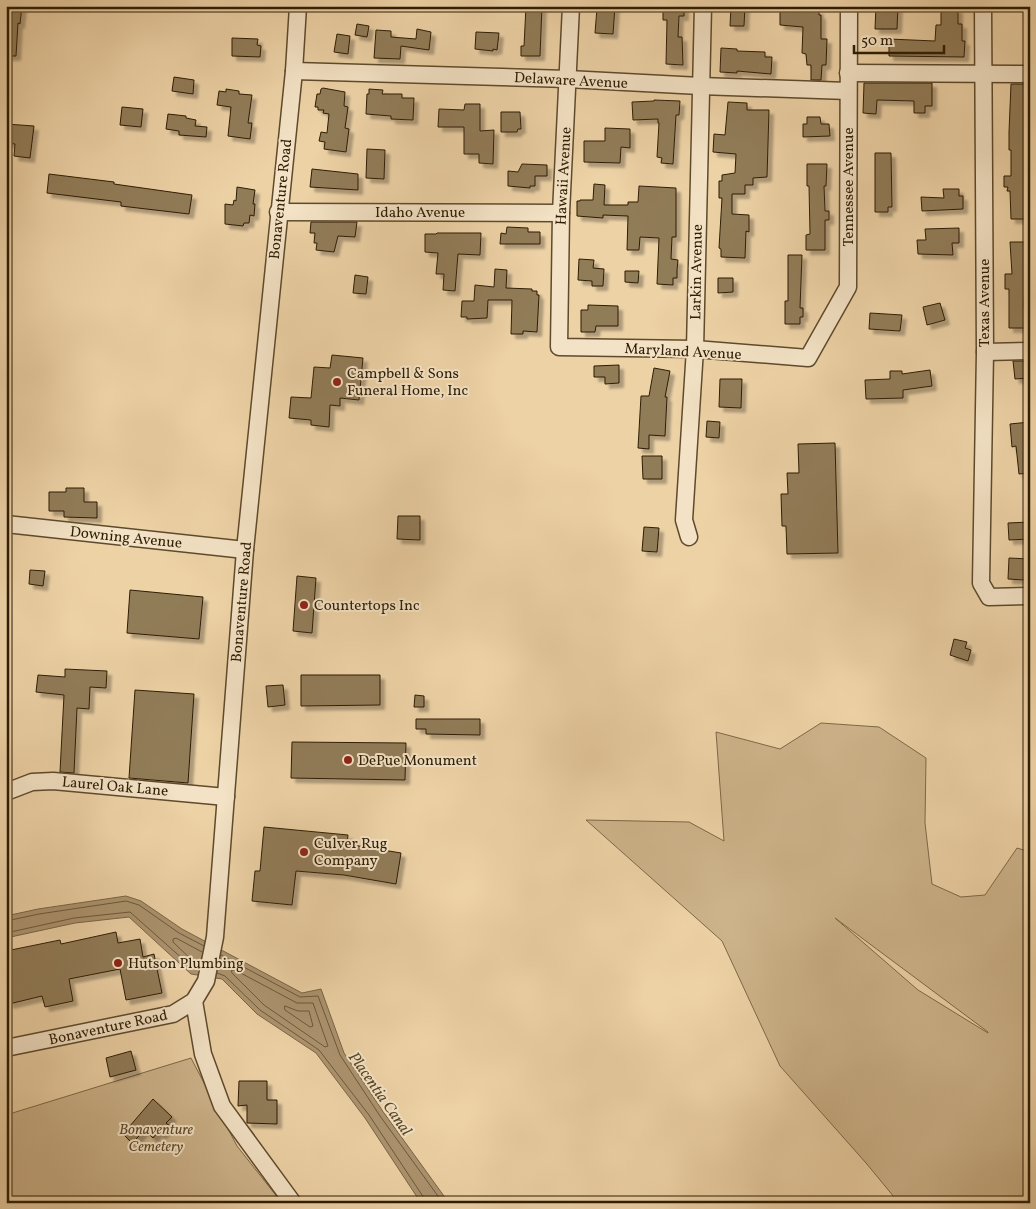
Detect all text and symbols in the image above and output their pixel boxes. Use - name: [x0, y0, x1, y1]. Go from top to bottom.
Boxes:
- scale bar: [854, 22, 944, 54]
- text: 50 m: [861, 31, 893, 52]
- street label: Delaware Avenue: [513, 68, 628, 95]
- street label: Hawaii Avenue: [551, 126, 578, 226]
- street label: Tennessee Avenue: [839, 128, 860, 246]
- street label: Bonaventure Road: [265, 138, 298, 260]
- street label: Idaho Avenue: [375, 203, 465, 224]
- street label: Larkin Avenue: [686, 224, 709, 320]
- street label: Texas Avenue: [975, 259, 996, 347]
- street label: Maryland Avenue: [624, 339, 742, 366]
- place label: Campbell & Sons Funeral Home, Inc: [347, 364, 469, 402]
- marker: Campbell & Sons Funeral Home, Inc: [331, 376, 343, 388]
- street label: Downing Avenue: [69, 522, 183, 555]
- street label: Bonaventure Road: [227, 541, 258, 663]
- place label: Countertops Inc: [314, 596, 420, 617]
- marker: Countertops Inc: [298, 599, 310, 611]
- place label: DePue Monument: [358, 751, 477, 772]
- marker: DePue Monument: [342, 754, 354, 766]
- street label: Laurel Oak Lane: [61, 772, 169, 803]
- place label: Culver Rug Company: [314, 834, 388, 872]
- marker: Culver Rug Company: [298, 846, 310, 858]
- place label: Hutson Plumbing: [128, 954, 244, 975]
- marker: Hutson Plumbing: [112, 957, 124, 969]
- street label: Bonaventure Road: [47, 1006, 170, 1051]
- water label: Placentia Canal: [342, 1048, 416, 1140]
- park label: Bonaventure Cemetery: [119, 1120, 193, 1158]

